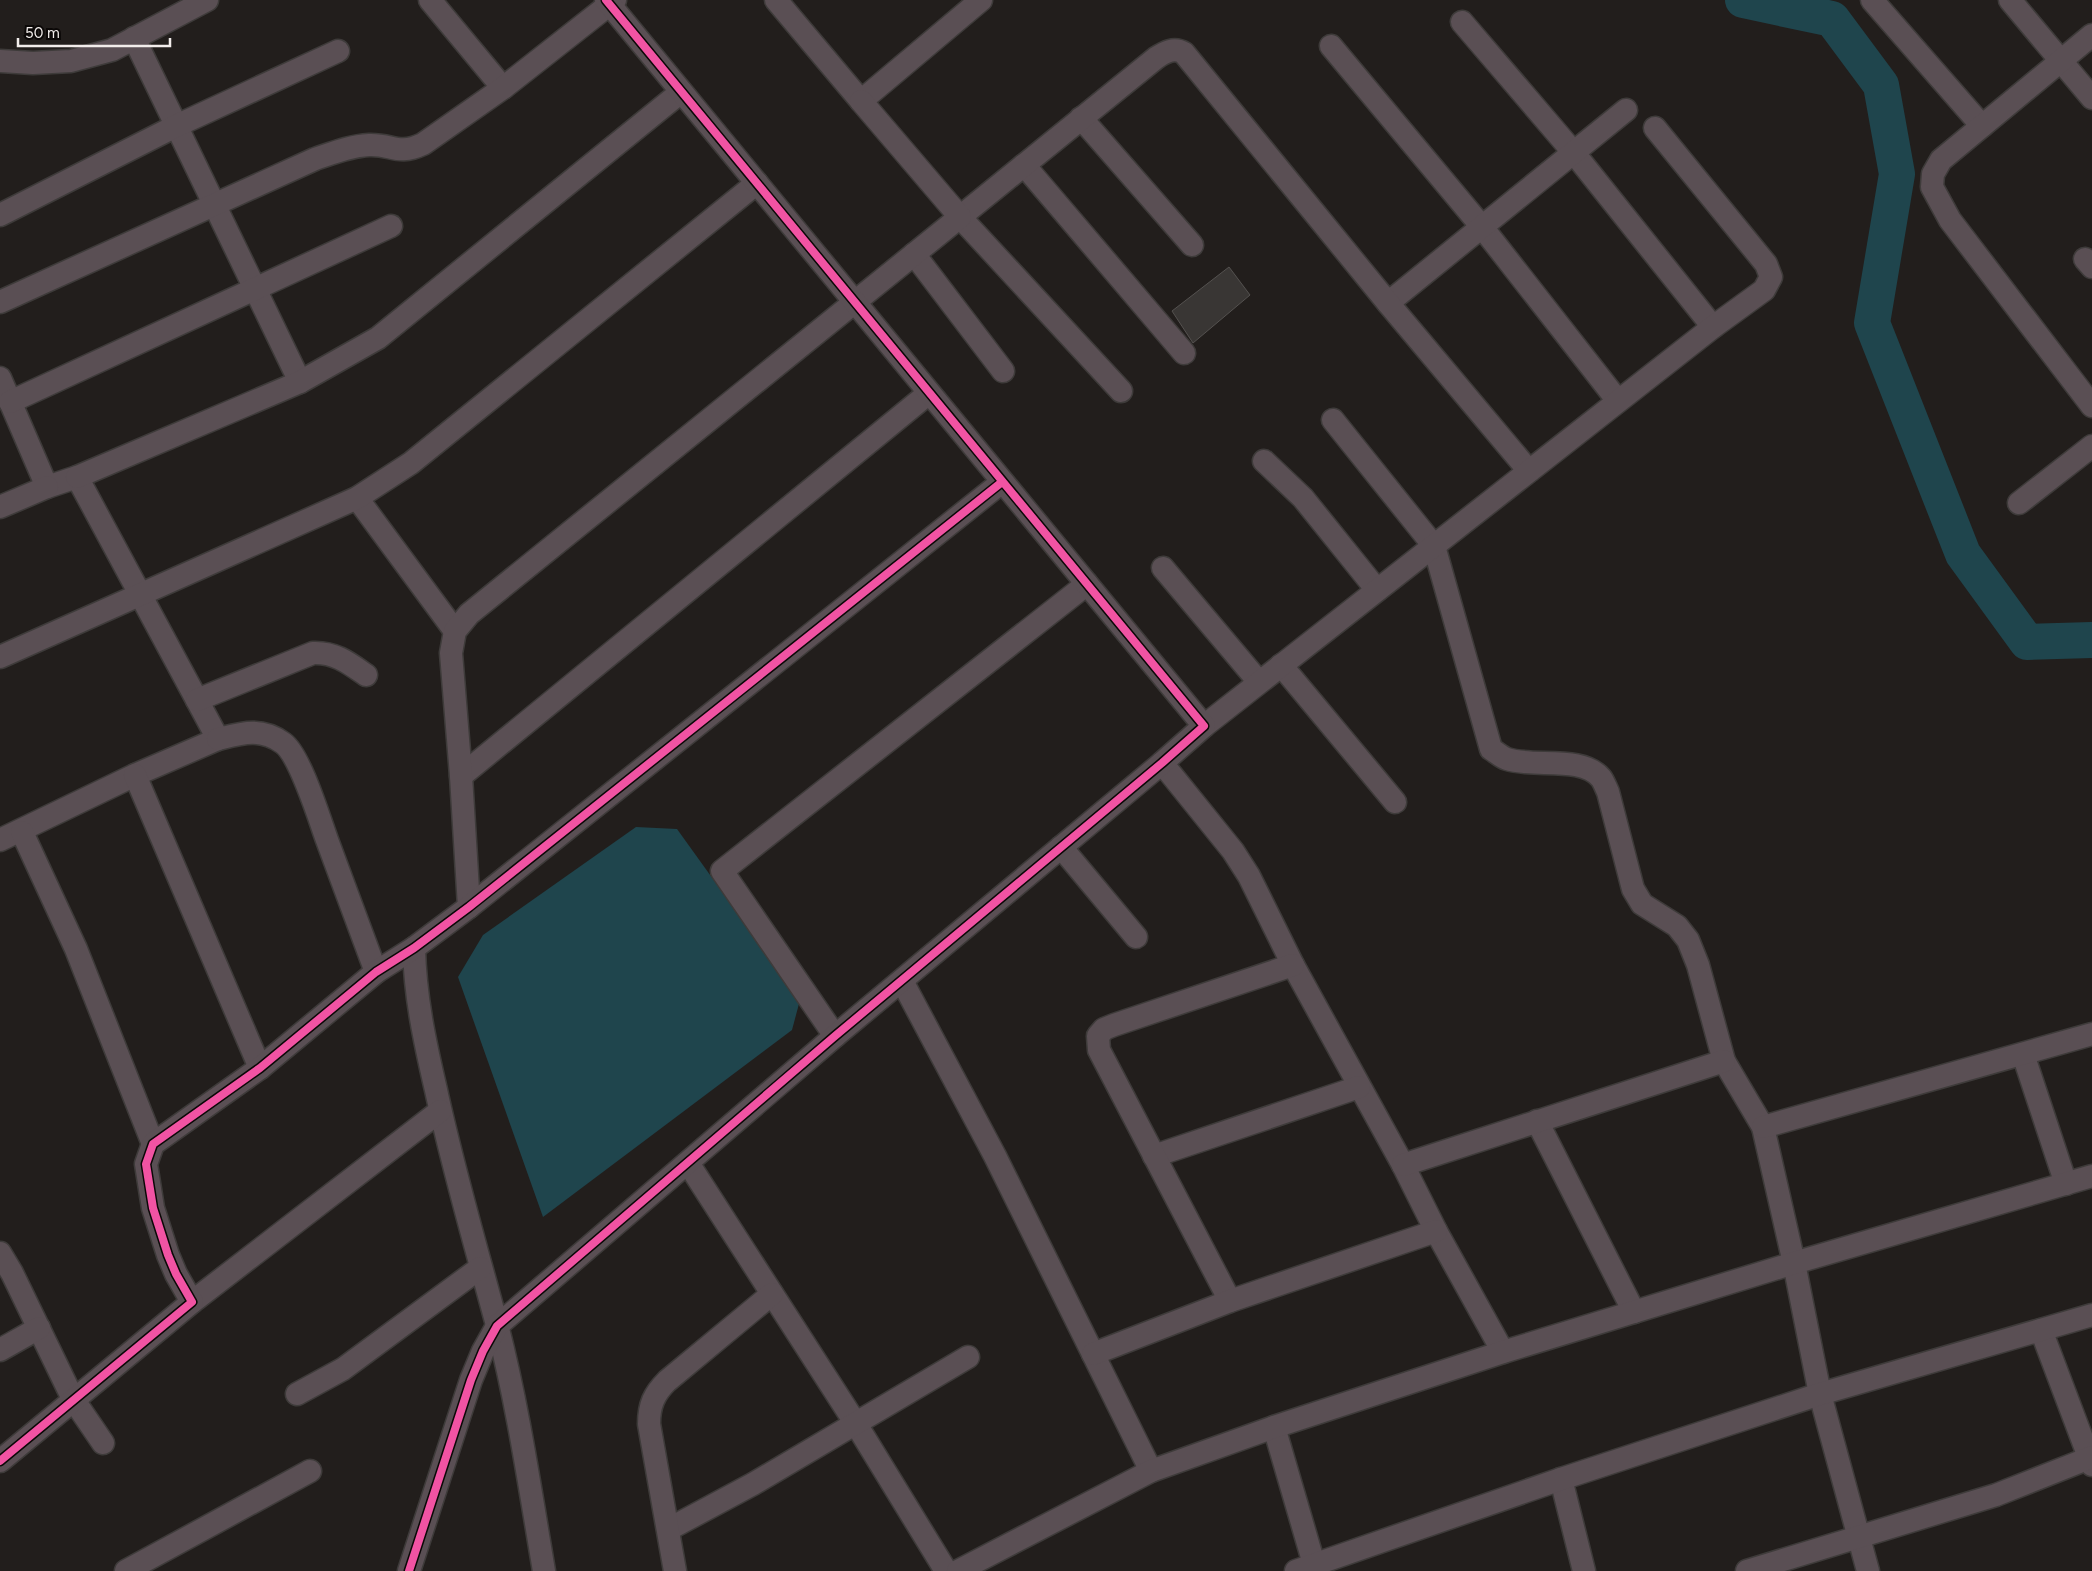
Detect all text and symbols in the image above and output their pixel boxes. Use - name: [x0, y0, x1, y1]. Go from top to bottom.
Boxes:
- scale bar: [18, 15, 170, 47]
- text: 50 m: [25, 24, 60, 42]

